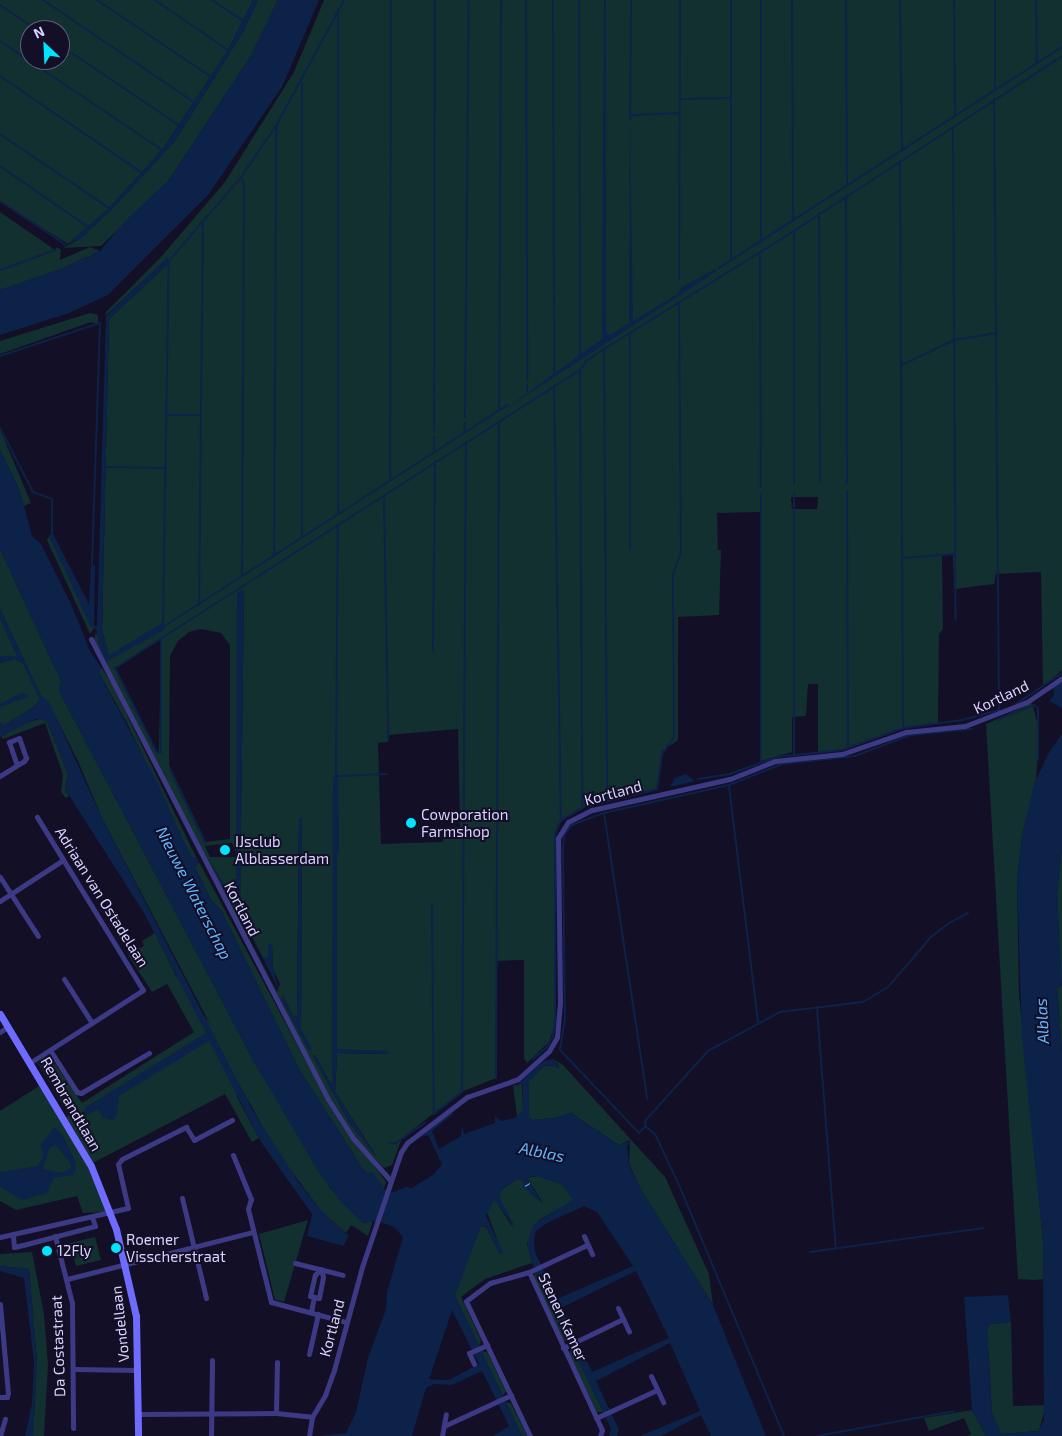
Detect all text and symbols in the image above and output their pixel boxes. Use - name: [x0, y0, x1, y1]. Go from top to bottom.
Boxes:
- north arrow: [20, 20, 70, 70]
- text: N: [31, 22, 47, 42]
- street label: Kortland: [970, 676, 1032, 718]
- street label: Kortland: [582, 777, 644, 809]
- place label: Cowporation Farmshop: [421, 805, 509, 840]
- marker: Cowporation Farmshop: [405, 817, 417, 829]
- street label: Adriaan van Ostadelaan: [51, 823, 153, 971]
- water label: Nieuwe Waterschap: [152, 823, 236, 963]
- place label: IJsclub Alblasserdam: [235, 832, 329, 867]
- marker: IJsclub Alblasserdam: [219, 844, 231, 856]
- street label: Kortland: [221, 879, 263, 939]
- water label: Alblas: [1031, 998, 1053, 1044]
- street label: Rembrandtlaan: [37, 1054, 105, 1154]
- water label: Alblas: [518, 1138, 566, 1166]
- place label: Roemer Visscherstraat: [126, 1230, 226, 1265]
- place label: 12Fly: [57, 1242, 92, 1260]
- marker: Roemer Visscherstraat: [110, 1242, 122, 1254]
- marker: 12Fly: [41, 1245, 53, 1257]
- street label: Stenen Kamer: [535, 1270, 591, 1364]
- street label: Vondellaan: [107, 1285, 133, 1363]
- street label: Da Costastraat: [47, 1295, 69, 1397]
- street label: Kortland: [316, 1297, 348, 1359]

